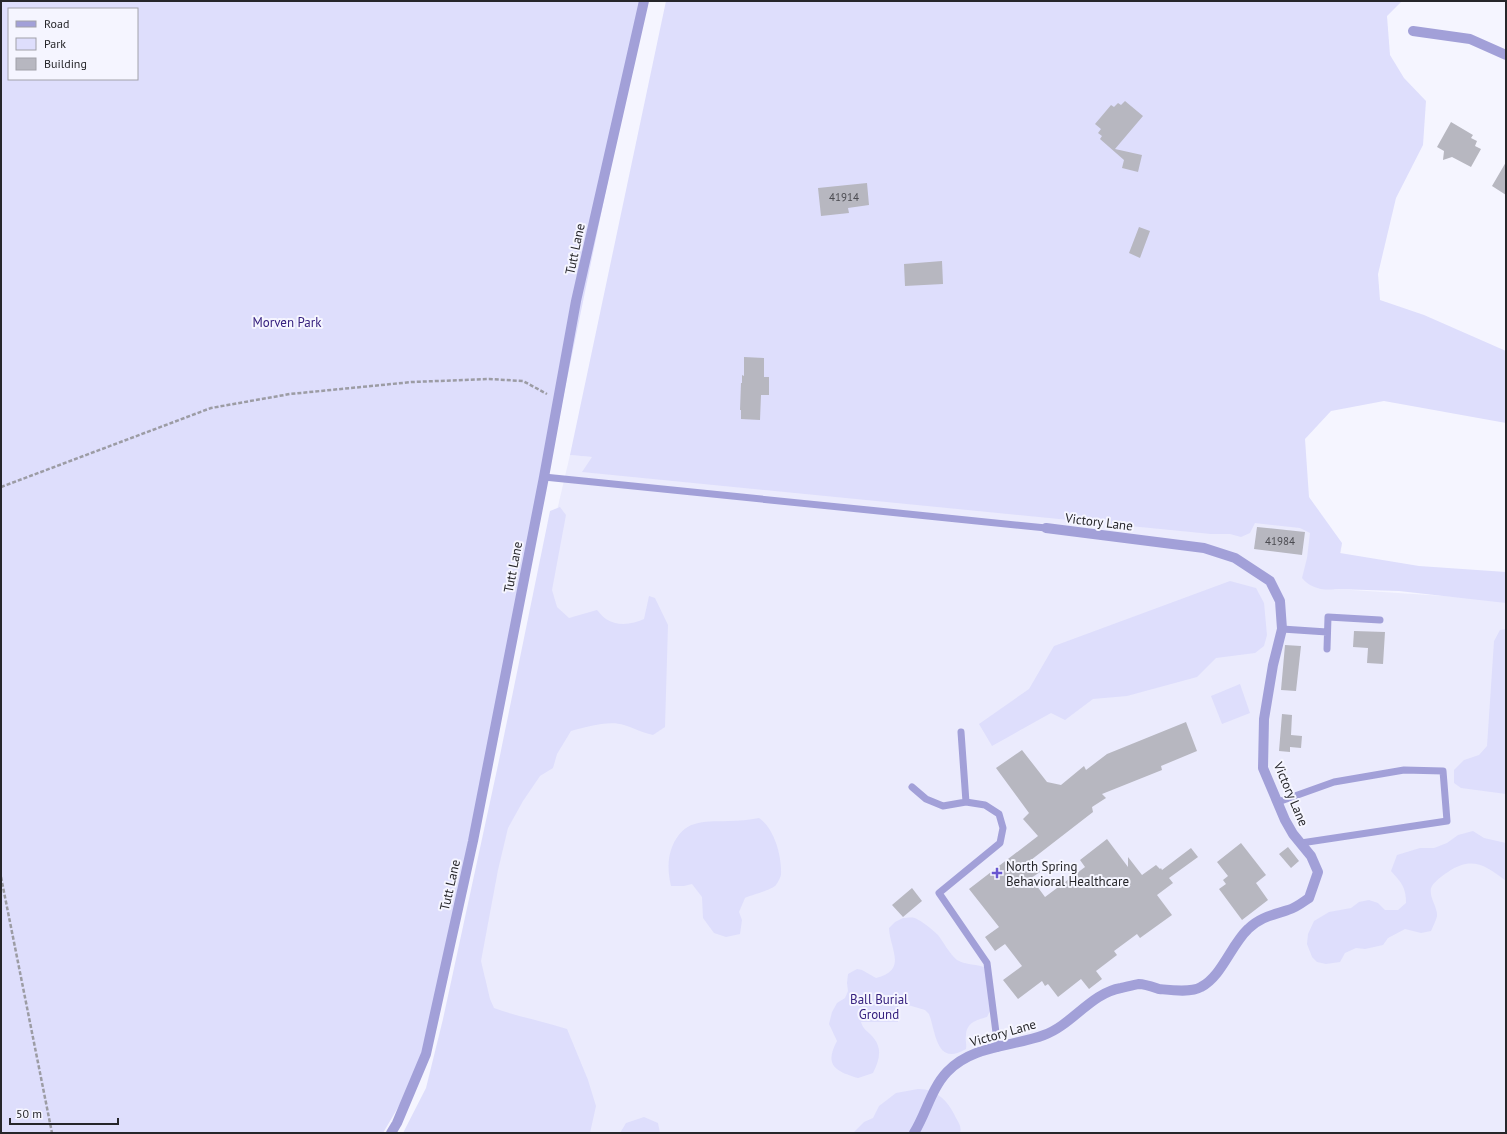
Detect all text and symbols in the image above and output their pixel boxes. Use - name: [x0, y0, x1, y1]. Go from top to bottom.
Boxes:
- legend: [8, 8, 138, 80]
- text: Road: [44, 16, 69, 31]
- text: Park: [44, 36, 66, 51]
- text: Building: [44, 56, 87, 71]
- house number: 41914: [829, 190, 859, 204]
- street label: Tutt Lane: [561, 222, 589, 276]
- park label: Morven Park: [253, 314, 322, 331]
- street label: Victory Lane: [1063, 509, 1134, 535]
- house number: 41984: [1265, 534, 1295, 548]
- street label: Tutt Lane: [500, 540, 526, 594]
- street label: Victory Lane: [1269, 758, 1312, 829]
- street label: Tutt Lane: [436, 858, 464, 912]
- place label: North Spring Behavioral Healthcare: [1006, 858, 1129, 890]
- marker: North Spring Behavioral Healthcare: [991, 867, 1003, 879]
- park label: Ball Burial Ground: [850, 991, 908, 1023]
- street label: Victory Lane: [967, 1015, 1038, 1051]
- scale bar: [10, 1100, 118, 1126]
- text: 50 m: [16, 1106, 42, 1121]

